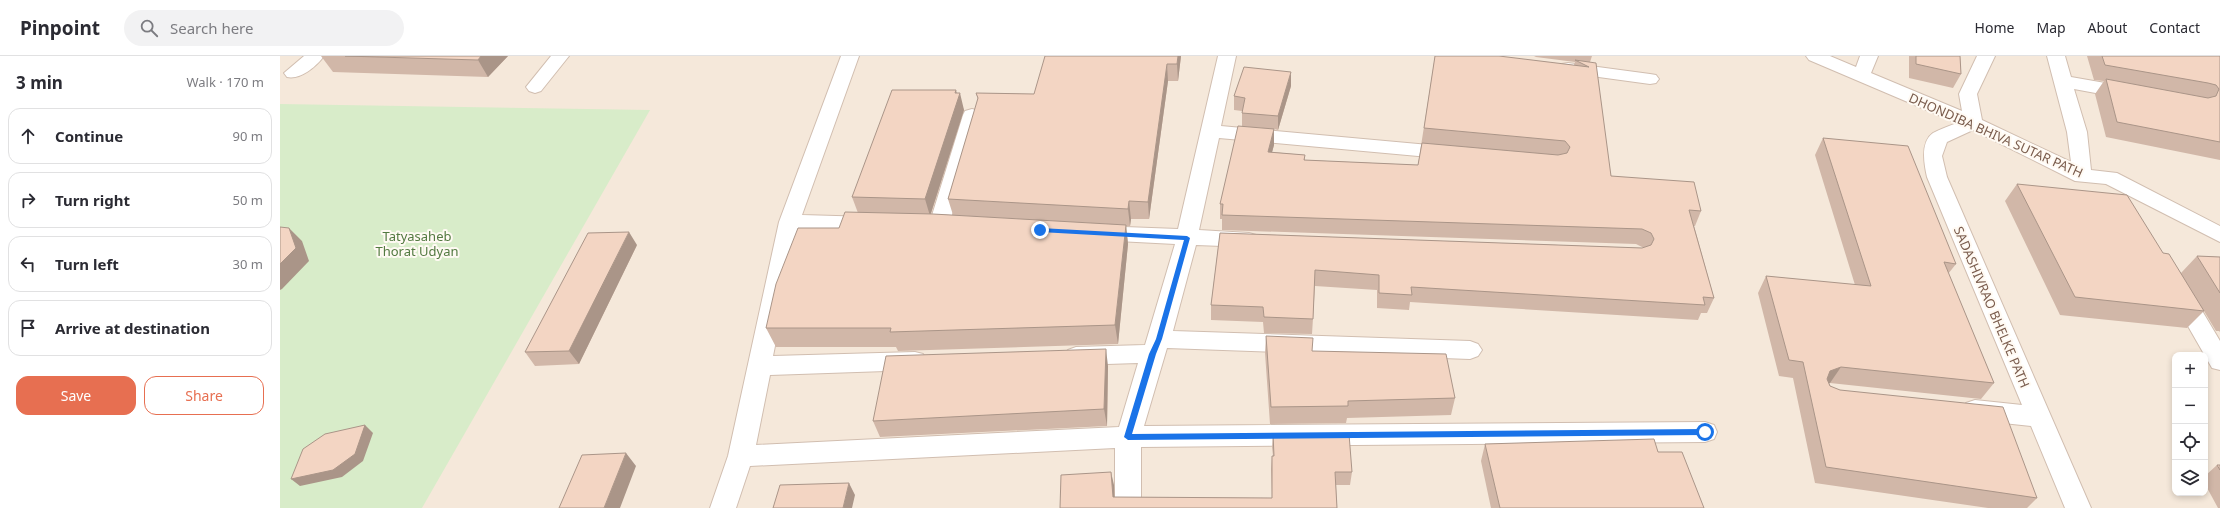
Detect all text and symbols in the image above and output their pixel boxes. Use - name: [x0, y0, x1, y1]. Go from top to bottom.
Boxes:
- search box: [124, 10, 404, 46]
- text: Pinpoint: [20, 15, 100, 41]
- icon: search: [138, 17, 160, 39]
- text: Search here: [170, 18, 253, 38]
- text: Home: [1975, 18, 2014, 37]
- text: Map: [2036, 18, 2066, 37]
- text: About: [2088, 18, 2127, 37]
- text: Contact: [2149, 18, 2200, 37]
- text: 3 min: [16, 71, 63, 94]
- text: Walk · 170 m: [186, 73, 264, 91]
- street label: DHONDIBA BHIVA SUTAR PATH: [1906, 88, 2086, 182]
- icon: ahead: [17, 125, 39, 147]
- text: Continue: [55, 126, 123, 146]
- text: 90 m: [233, 127, 263, 145]
- icon: right: [17, 189, 39, 211]
- text: Turn right: [55, 190, 130, 210]
- text: 50 m: [233, 191, 263, 209]
- route end: [1031, 221, 1049, 239]
- street label: SADASHIVRAO BHELKE PATH: [1950, 223, 2034, 391]
- park label: Tatyasaheb Thorat Udyan: [375, 227, 459, 260]
- icon: left: [17, 253, 39, 275]
- text: Turn left: [55, 254, 119, 274]
- text: 30 m: [233, 255, 263, 273]
- icon: arrive: [17, 317, 39, 339]
- text: Arrive at destination: [55, 318, 210, 338]
- map controls: [2172, 352, 2208, 496]
- button: +: [2172, 352, 2208, 388]
- button: Save: [16, 376, 136, 415]
- button: Share: [144, 376, 264, 415]
- button: −: [2172, 388, 2208, 424]
- route start: [1696, 423, 1714, 441]
- button: locate: [2172, 424, 2208, 460]
- button: layers: [2172, 460, 2208, 496]

